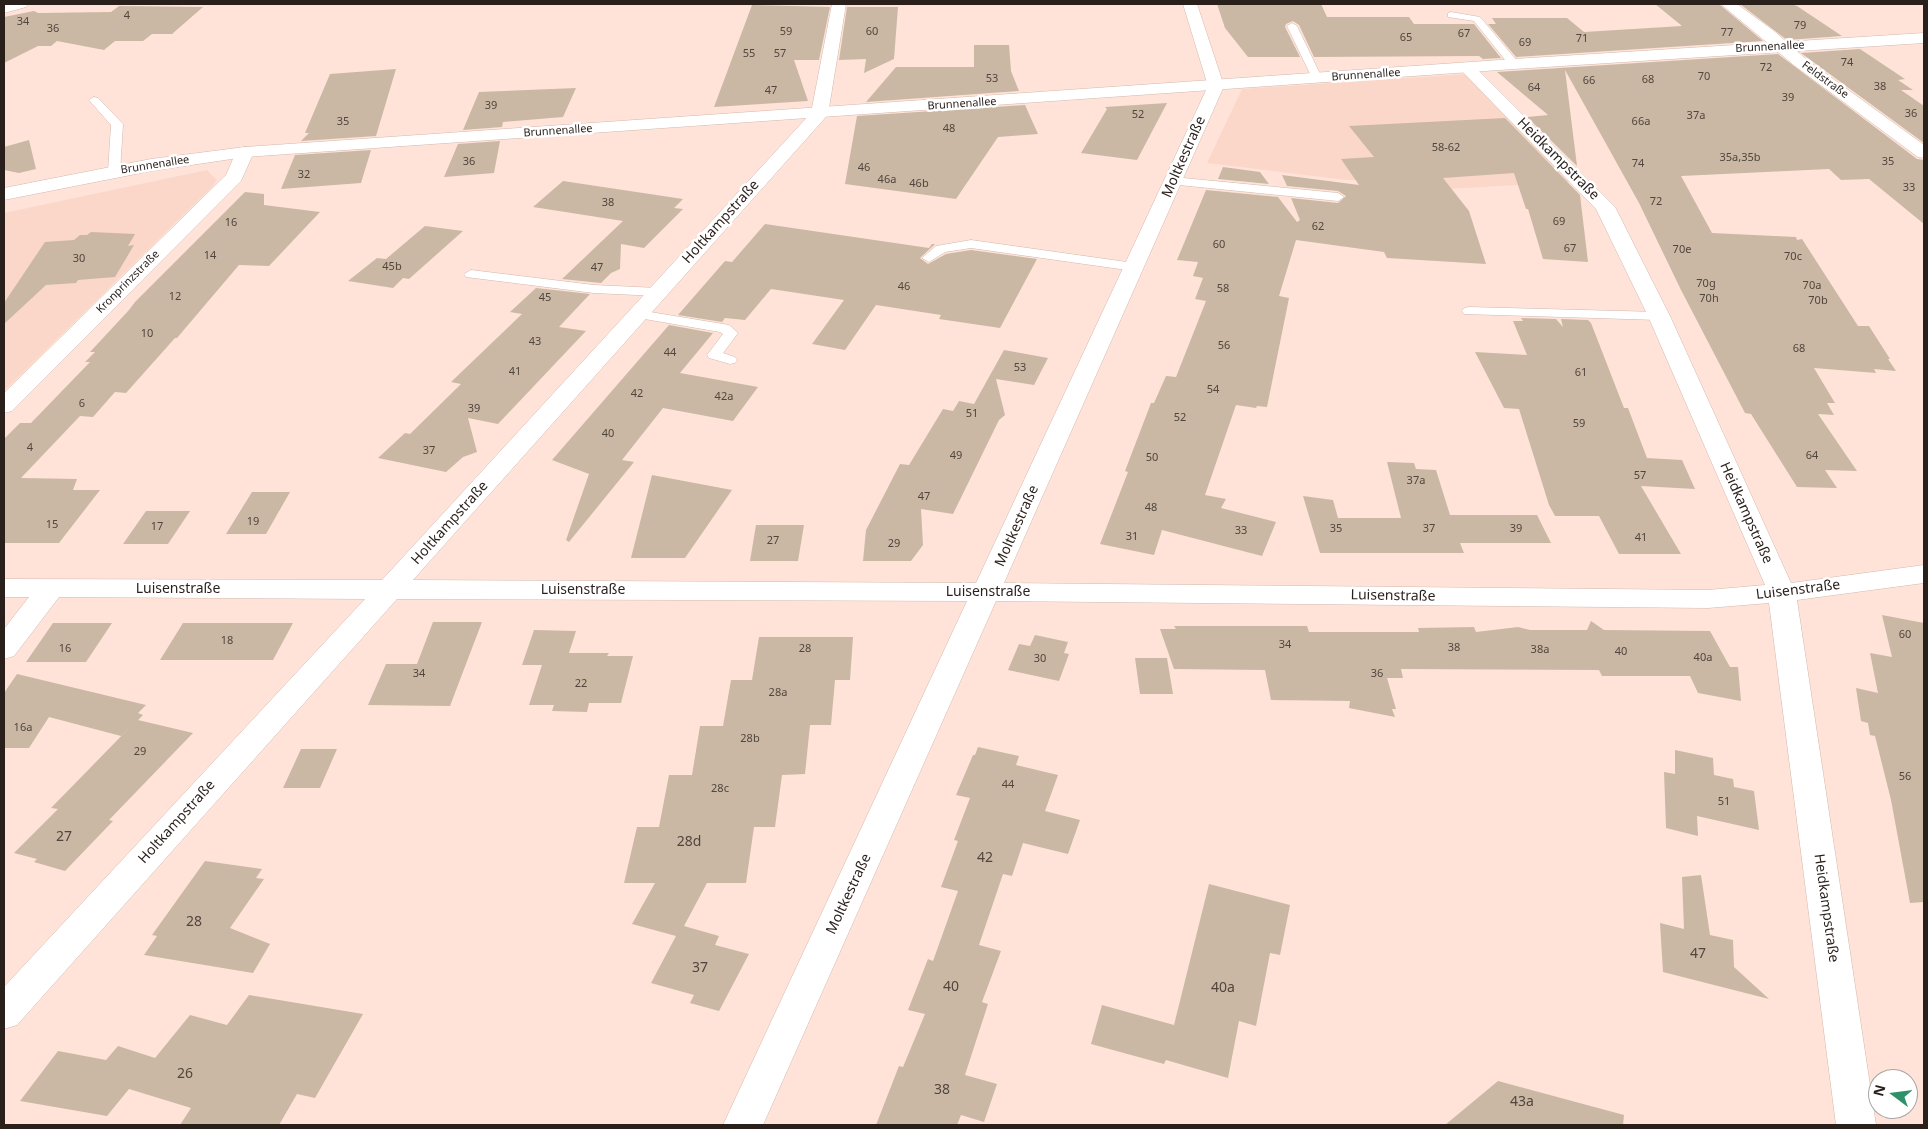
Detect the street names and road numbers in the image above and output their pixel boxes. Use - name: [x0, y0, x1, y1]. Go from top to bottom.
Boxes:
- street label: Brunnenallee: [1735, 39, 1805, 55]
- street label: Feldstraße: [1799, 59, 1851, 101]
- street label: Brunnenallee: [1331, 66, 1401, 84]
- street label: Brunnenallee: [927, 95, 997, 113]
- street label: Moltkestraße: [1159, 114, 1209, 200]
- street label: Heidkampstraße: [1513, 114, 1603, 204]
- street label: Brunnenallee: [523, 122, 593, 140]
- street label: Brunnenallee: [120, 153, 190, 177]
- street label: Holtkampstraße: [679, 177, 763, 267]
- street label: Kronprinzstraße: [94, 248, 162, 316]
- street label: Heidkampstraße: [1716, 460, 1776, 566]
- street label: Holtkampstraße: [408, 478, 492, 568]
- street label: Moltkestraße: [992, 483, 1042, 569]
- street label: Luisenstraße: [1755, 577, 1841, 603]
- street label: Luisenstraße: [136, 581, 220, 597]
- street label: Luisenstraße: [541, 582, 625, 598]
- street label: Luisenstraße: [946, 584, 1030, 600]
- street label: Luisenstraße: [1351, 587, 1435, 605]
- street label: Holtkampstraße: [135, 777, 219, 867]
- street label: Moltkestraße: [823, 851, 875, 937]
- street label: Heidkampstraße: [1810, 853, 1842, 963]

